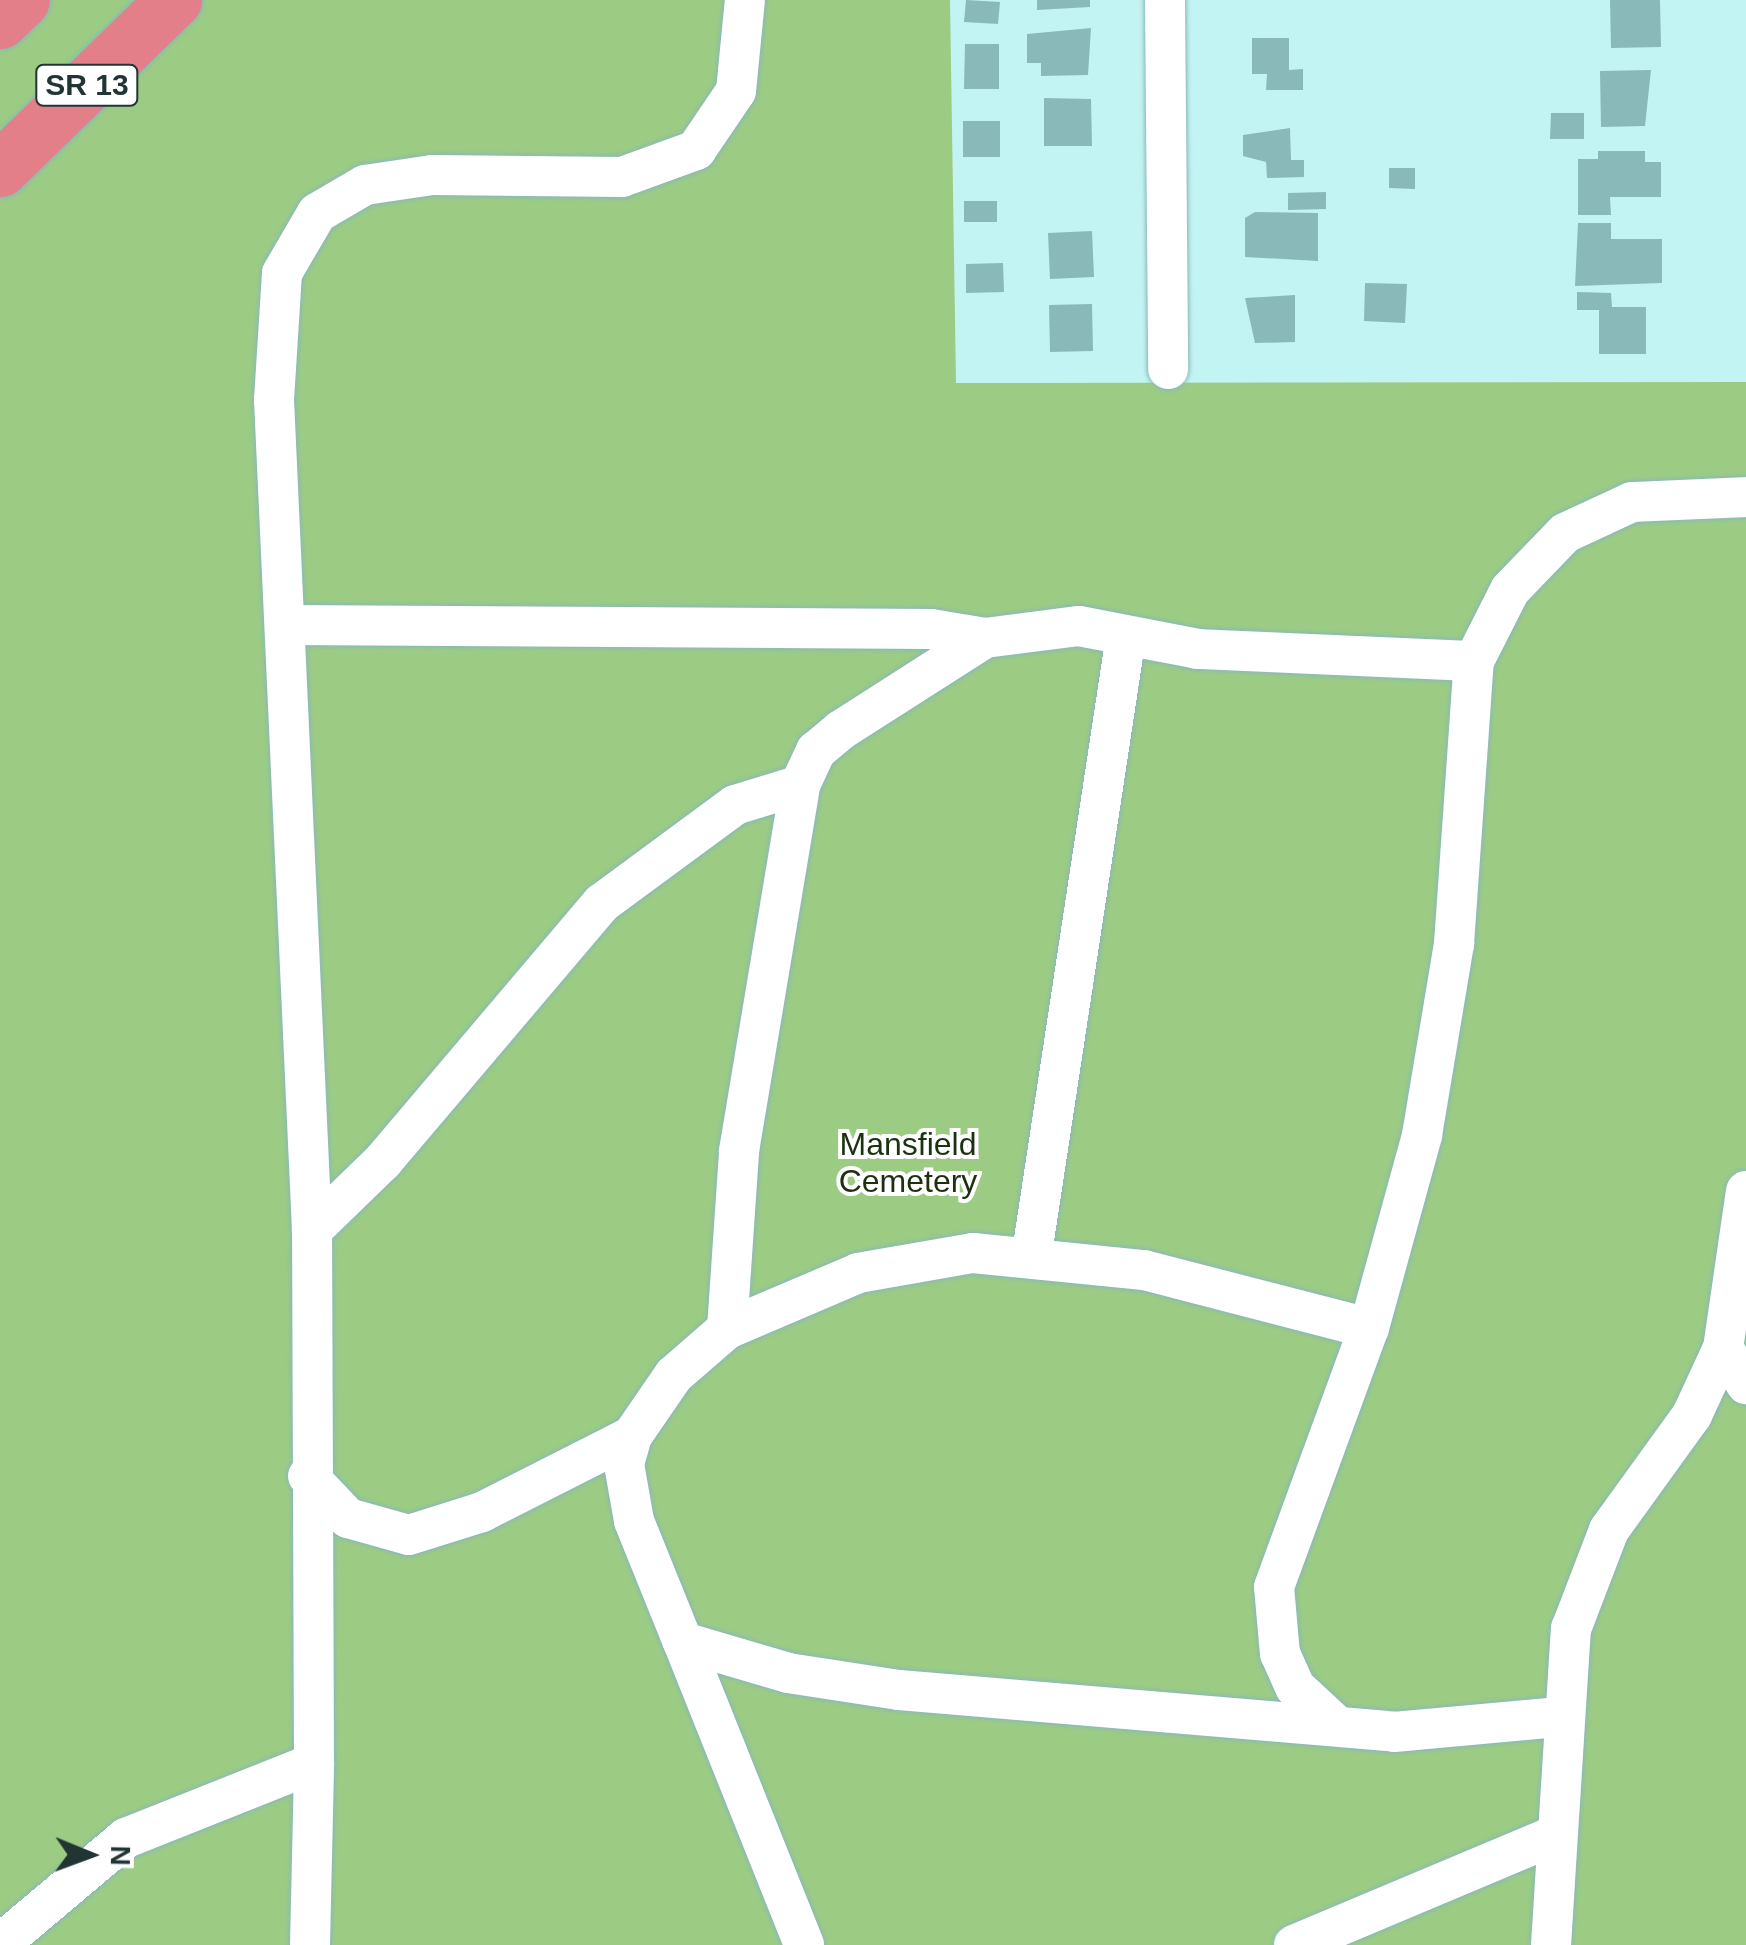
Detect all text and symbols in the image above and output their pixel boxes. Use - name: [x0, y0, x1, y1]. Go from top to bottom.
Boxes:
- road number: SR 13: [34, 60, 140, 110]
- park label: Mansfield Cemetery: [839, 1126, 977, 1201]
- north arrow: [40, 1805, 140, 1905]
- text: N: [105, 1845, 136, 1866]

